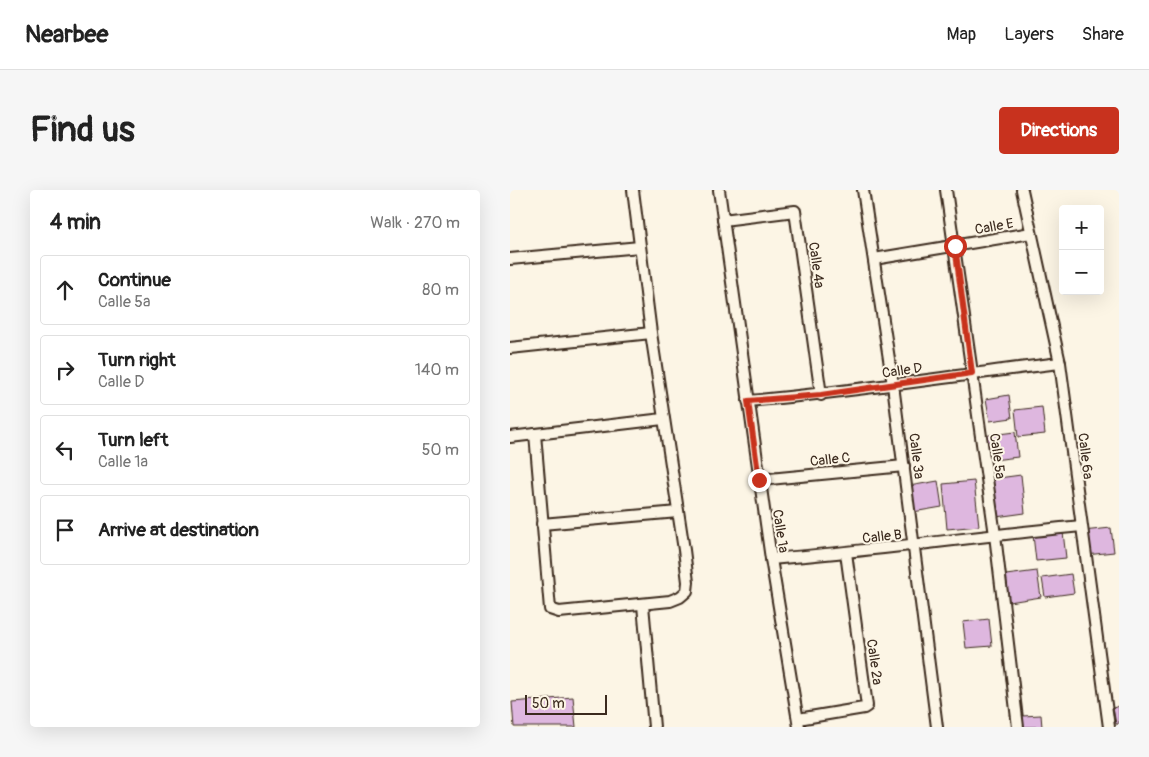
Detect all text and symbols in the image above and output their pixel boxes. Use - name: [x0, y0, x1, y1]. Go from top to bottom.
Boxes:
- text: Nearbee: [25, 20, 108, 49]
- text: Map: [947, 23, 976, 46]
- text: Layers: [1004, 23, 1054, 46]
- text: Share: [1082, 23, 1124, 46]
- button: Directions: [999, 107, 1119, 154]
- text: Find us: [30, 108, 135, 152]
- map controls: [1059, 205, 1104, 295]
- button: +: [1059, 205, 1104, 250]
- text: 4 min: [50, 209, 101, 236]
- text: Walk · 270 m: [370, 213, 460, 233]
- street label: Calle E: [973, 215, 1015, 238]
- route start: [944, 235, 967, 258]
- street label: Calle 4ª: [805, 241, 828, 289]
- button: −: [1059, 250, 1104, 295]
- text: Continue: [98, 268, 171, 292]
- icon: ahead: [51, 276, 79, 304]
- text: 80 m: [422, 280, 459, 300]
- text: Calle 5ª: [98, 292, 150, 312]
- text: Turn right: [98, 348, 176, 372]
- icon: right: [51, 356, 79, 384]
- street label: Calle D: [881, 359, 924, 382]
- text: 140 m: [415, 360, 459, 380]
- text: Calle D: [98, 372, 144, 392]
- text: Turn left: [98, 428, 168, 452]
- street label: Calle 3ª: [905, 432, 928, 480]
- street label: Calle 5ª: [986, 432, 1009, 480]
- street label: Calle 6ª: [1074, 432, 1097, 480]
- icon: left: [51, 436, 79, 464]
- text: 50 m: [422, 440, 459, 460]
- street label: Calle C: [809, 449, 851, 470]
- text: Calle 1ª: [98, 452, 148, 472]
- route end: [748, 469, 771, 492]
- street label: Calle 1ª: [769, 508, 792, 554]
- icon: arrive: [51, 516, 79, 544]
- text: Arrive at destination: [98, 518, 259, 542]
- street label: Calle B: [861, 526, 903, 547]
- street label: Calle 2ª: [863, 638, 886, 686]
- scale bar: [525, 692, 608, 715]
- text: 50 m: [532, 695, 565, 712]

